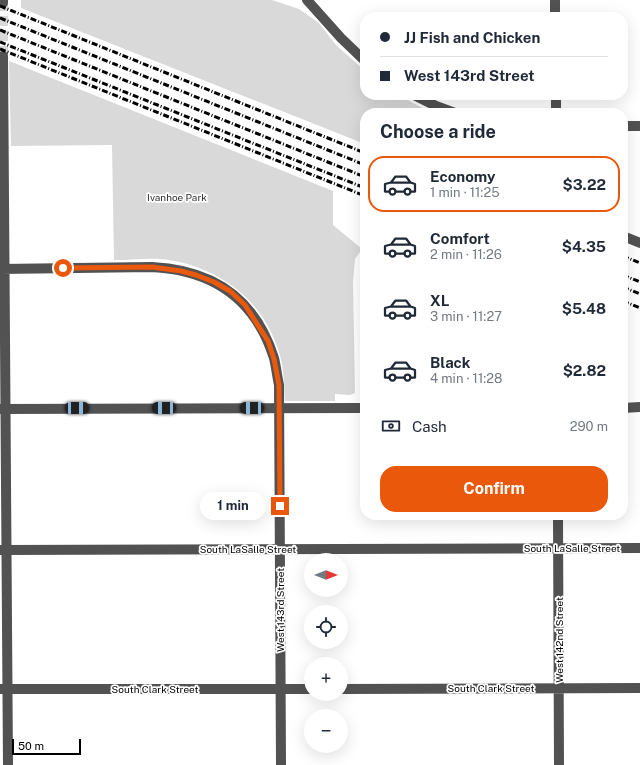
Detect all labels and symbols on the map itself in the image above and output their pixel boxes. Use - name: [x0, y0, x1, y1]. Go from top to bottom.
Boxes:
- park label: Ivanhoe Park: [147, 191, 207, 203]
- route start: [54, 259, 72, 277]
- car: [65, 402, 89, 414]
- car: [152, 402, 176, 414]
- car: [240, 402, 264, 414]
- callout: 1 min: [200, 492, 266, 520]
- route end: [271, 497, 289, 515]
- street label: South LaSalle Street: [524, 542, 620, 554]
- street label: South LaSalle Street: [200, 543, 296, 555]
- north arrow: [304, 553, 348, 597]
- street label: West 143rd Street: [274, 568, 286, 652]
- street label: West 142nd Street: [553, 597, 565, 683]
- street label: South Clark Street: [448, 682, 534, 694]
- street label: South Clark Street: [112, 683, 198, 695]
- scale bar: [12, 737, 81, 756]

